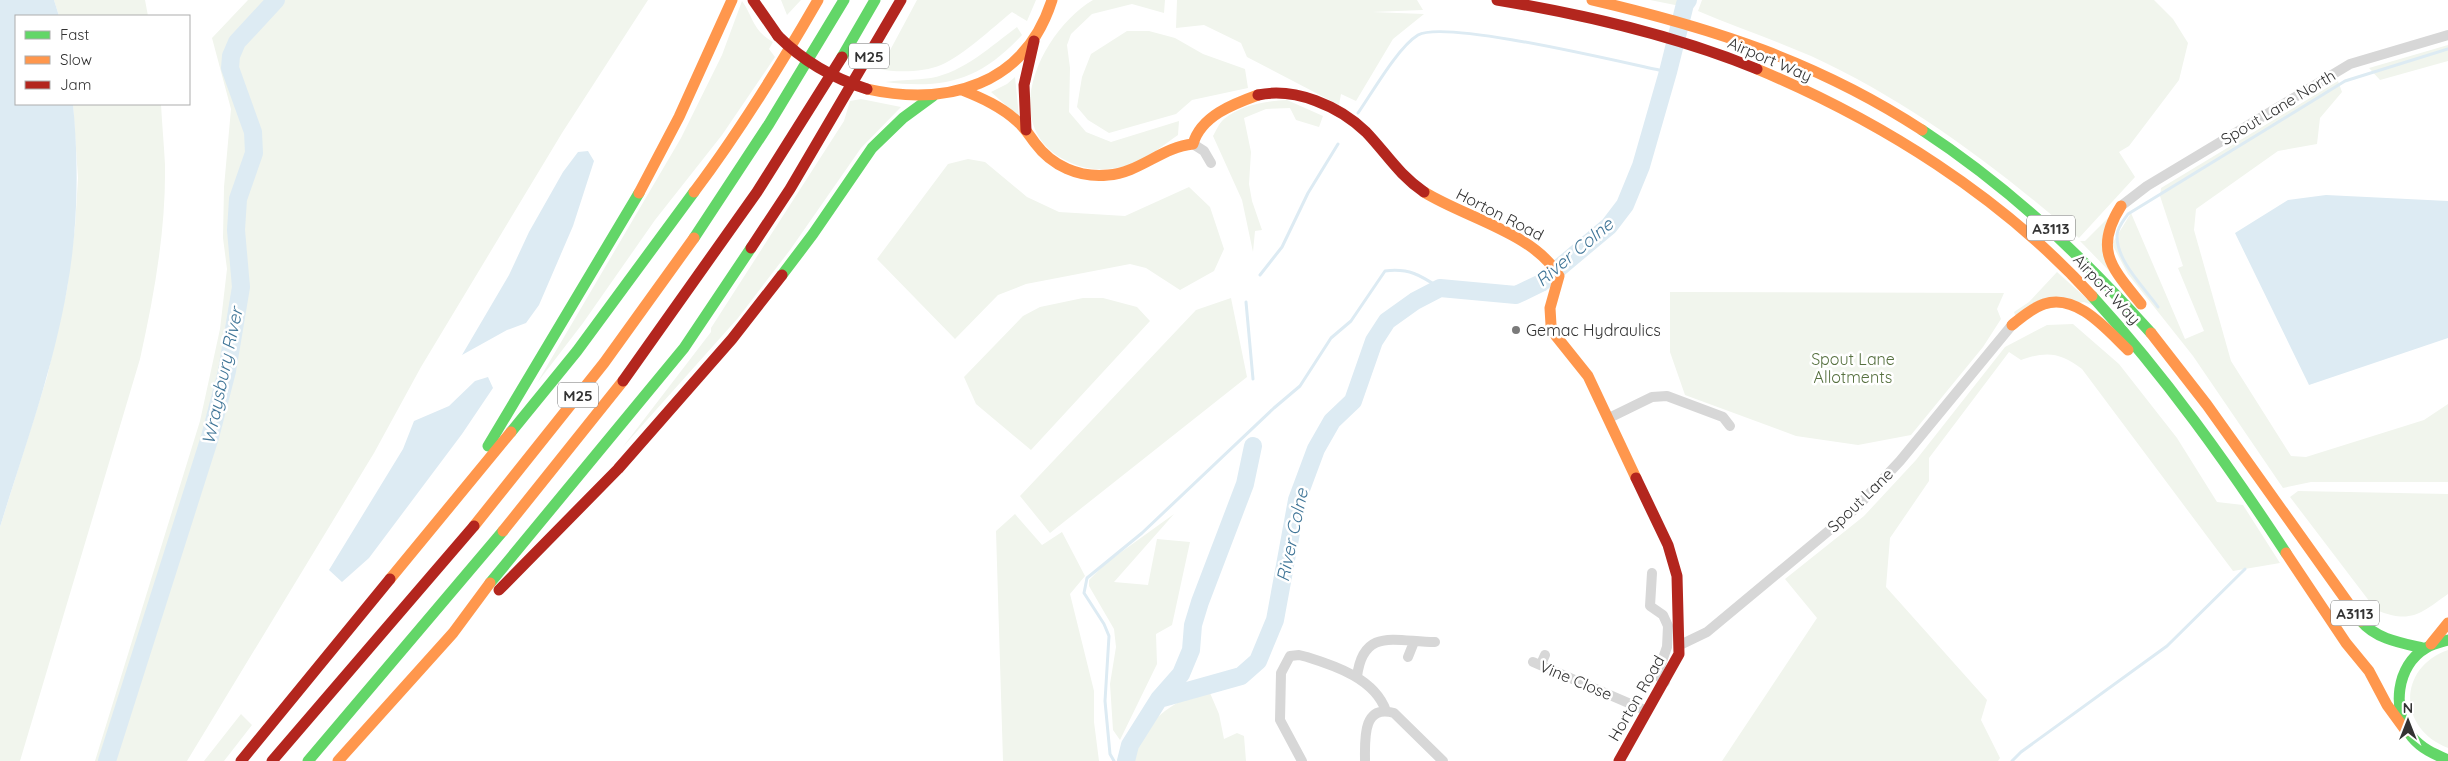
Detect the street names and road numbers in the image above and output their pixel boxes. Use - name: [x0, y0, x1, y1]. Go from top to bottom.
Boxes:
- street label: Airport Way: [1725, 32, 1815, 86]
- road number: M25: [849, 44, 889, 68]
- street label: Spout Lane North: [2217, 65, 2339, 149]
- street label: Horton Road: [1453, 183, 1547, 245]
- road number: A3113: [2027, 216, 2075, 240]
- street label: Airport Way: [2069, 250, 2145, 328]
- road number: M25: [558, 382, 598, 408]
- street label: Spout Lane: [1823, 464, 1897, 536]
- road number: A3113: [2331, 600, 2379, 626]
- street label: Horton Road: [1603, 652, 1669, 744]
- street label: Vine Close: [1537, 656, 1615, 704]

